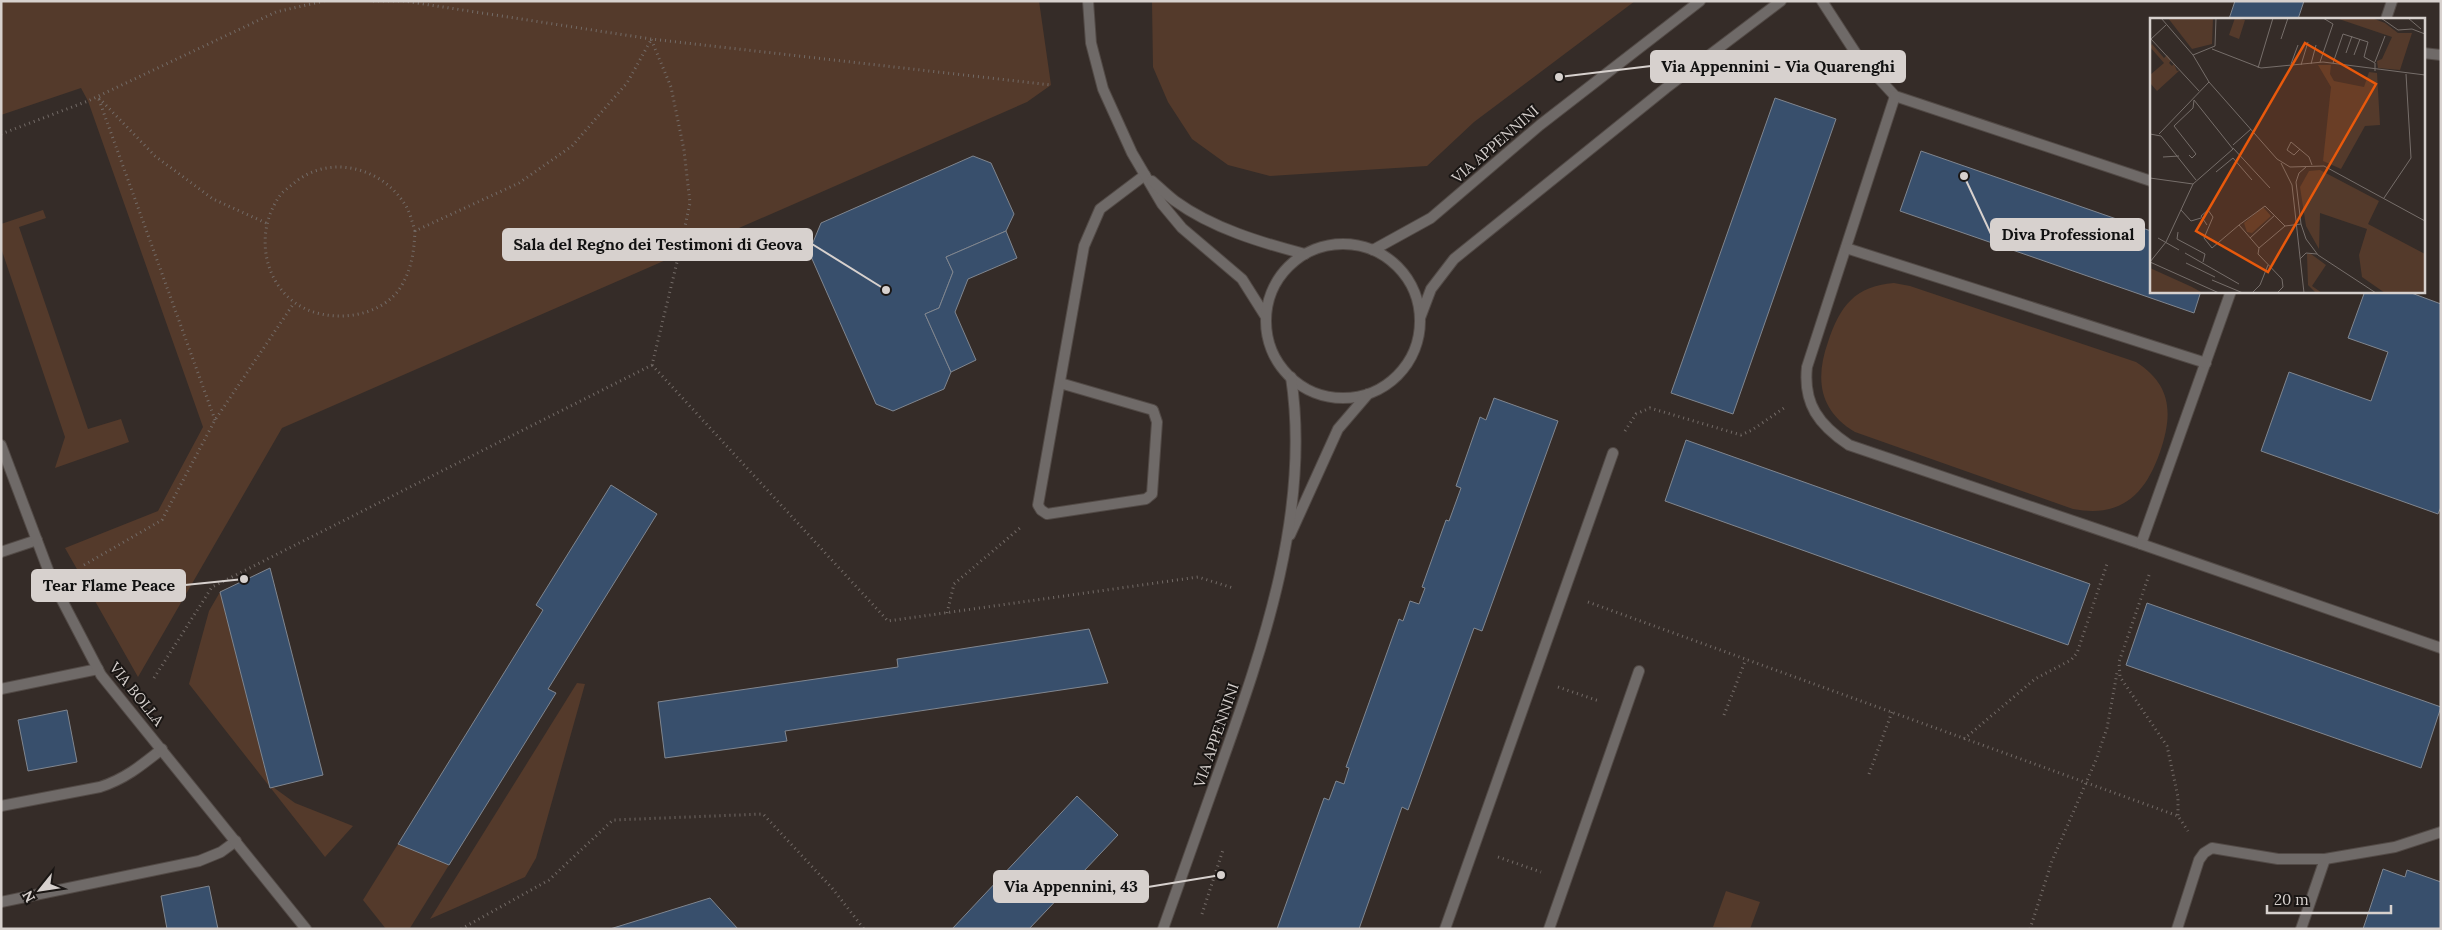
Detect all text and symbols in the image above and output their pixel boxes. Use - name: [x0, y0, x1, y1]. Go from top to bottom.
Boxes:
- inset map: [2150, 18, 2424, 292]
- callout: Via Appennini - Via Quarenghi: [1651, 51, 1905, 82]
- text: Via Appennini - Via Quarenghi: [1661, 56, 1895, 76]
- street label: VIA APPENNINI: [1447, 101, 1542, 188]
- callout: Diva Professional: [1991, 219, 2144, 250]
- text: Diva Professional: [2002, 224, 2134, 244]
- callout: Sala del Regno dei Testimoni di Geova: [503, 229, 812, 260]
- text: Sala del Regno dei Testimoni di Geova: [514, 234, 803, 254]
- callout: Tear Flame Peace: [32, 570, 185, 601]
- text: Tear Flame Peace: [43, 575, 176, 595]
- street label: VIA BOLLA: [105, 658, 169, 730]
- street label: VIA APPENNINI: [1189, 680, 1243, 791]
- north arrow: [15, 865, 65, 915]
- callout: Via Appennini, 43: [994, 871, 1148, 902]
- text: Via Appennini, 43: [1004, 876, 1138, 896]
- scale bar: [2267, 882, 2391, 914]
- text: N: [18, 887, 39, 906]
- text: 20 m: [2274, 890, 2309, 909]

